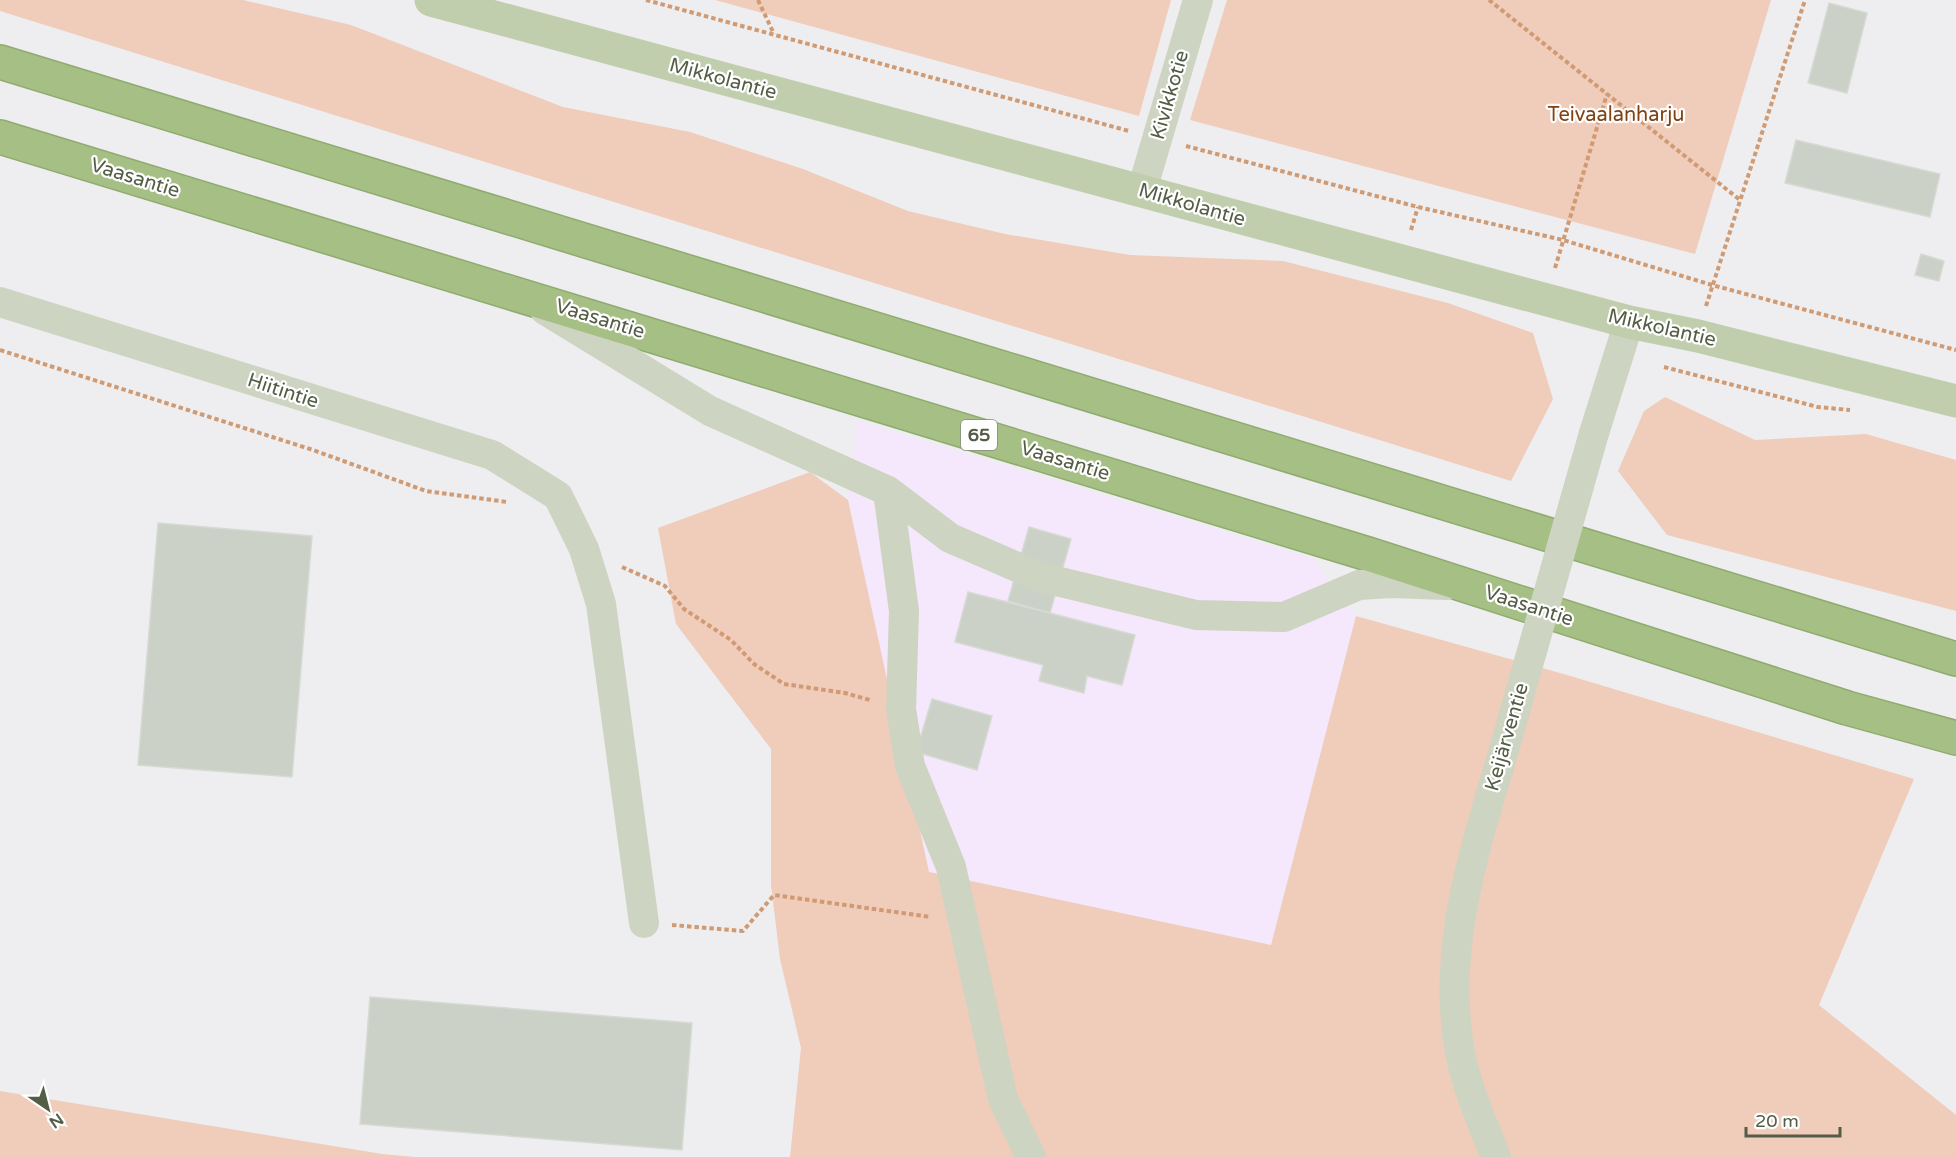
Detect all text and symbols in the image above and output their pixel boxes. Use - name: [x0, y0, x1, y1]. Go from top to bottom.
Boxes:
- street label: Kivikkotie: [1146, 48, 1194, 142]
- street label: Mikkolantie: [667, 53, 779, 105]
- park label: Teivaalanharju: [1548, 103, 1684, 127]
- street label: Vaasantie: [88, 153, 182, 203]
- street label: Mikkolantie: [1136, 178, 1248, 232]
- street label: Vaasantie: [553, 294, 647, 344]
- street label: Mikkolantie: [1606, 304, 1718, 352]
- street label: Hiitintie: [244, 368, 322, 414]
- road number: 65: [961, 420, 997, 450]
- street label: Vaasantie: [1018, 436, 1112, 486]
- street label: Vaasantie: [1482, 580, 1576, 632]
- street label: Keijärventie: [1480, 680, 1534, 794]
- north arrow: [18, 1079, 78, 1139]
- scale bar: [1746, 1100, 1840, 1138]
- text: N: [45, 1109, 67, 1132]
- text: 20 m: [1755, 1110, 1799, 1132]

